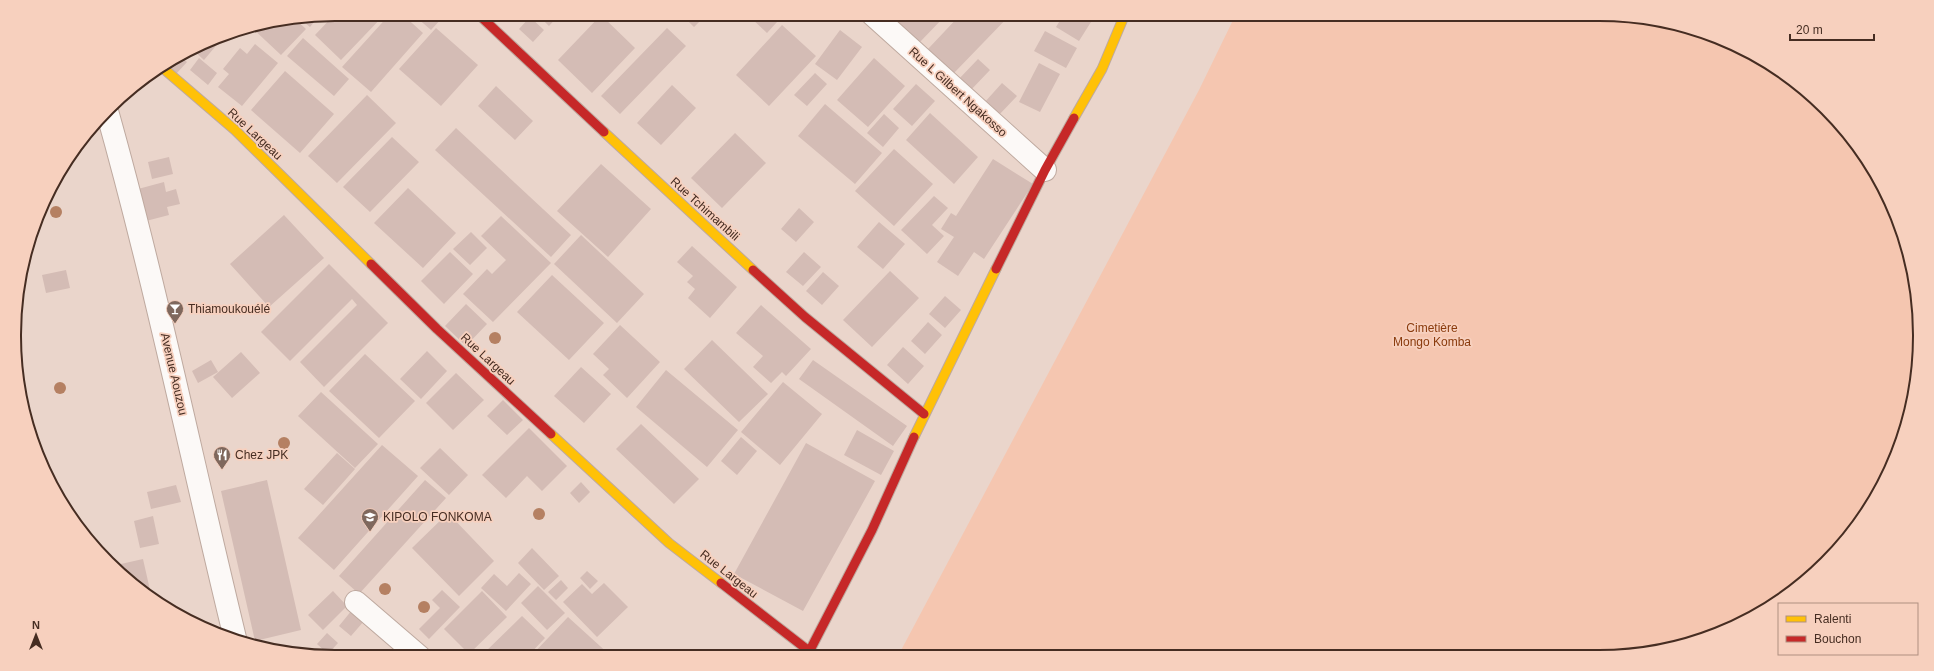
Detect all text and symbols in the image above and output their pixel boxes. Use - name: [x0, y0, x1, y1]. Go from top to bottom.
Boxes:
- scale bar: [1790, 16, 1874, 42]
- text: 20 m: [1796, 23, 1823, 37]
- street label: Rue L Gilbert Ngakosso: [906, 44, 1010, 140]
- street label: Rue Largeau: [225, 105, 285, 163]
- street label: Rue Tchimambili: [668, 174, 742, 244]
- bar icon: Thiamoukouélé: [165, 299, 185, 324]
- place label: Thiamoukouélé: [188, 302, 270, 316]
- park label: Cimetière Mongo Komba: [1393, 321, 1471, 349]
- street label: Rue Largeau: [458, 330, 518, 388]
- street label: Avenue Aouzou: [158, 332, 190, 416]
- restaurant icon: Chez JPK: [212, 445, 232, 470]
- place label: Chez JPK: [235, 448, 288, 462]
- school or university icon: KIPOLO FONKOMA: [360, 507, 380, 532]
- place label: KIPOLO FONKOMA: [383, 510, 492, 524]
- street label: Rue Largeau: [697, 547, 761, 601]
- legend: [1778, 603, 1918, 655]
- text: Ralenti: [1814, 612, 1851, 626]
- north arrow: [16, 615, 56, 655]
- text: N: [32, 619, 40, 631]
- text: Bouchon: [1814, 632, 1861, 646]

